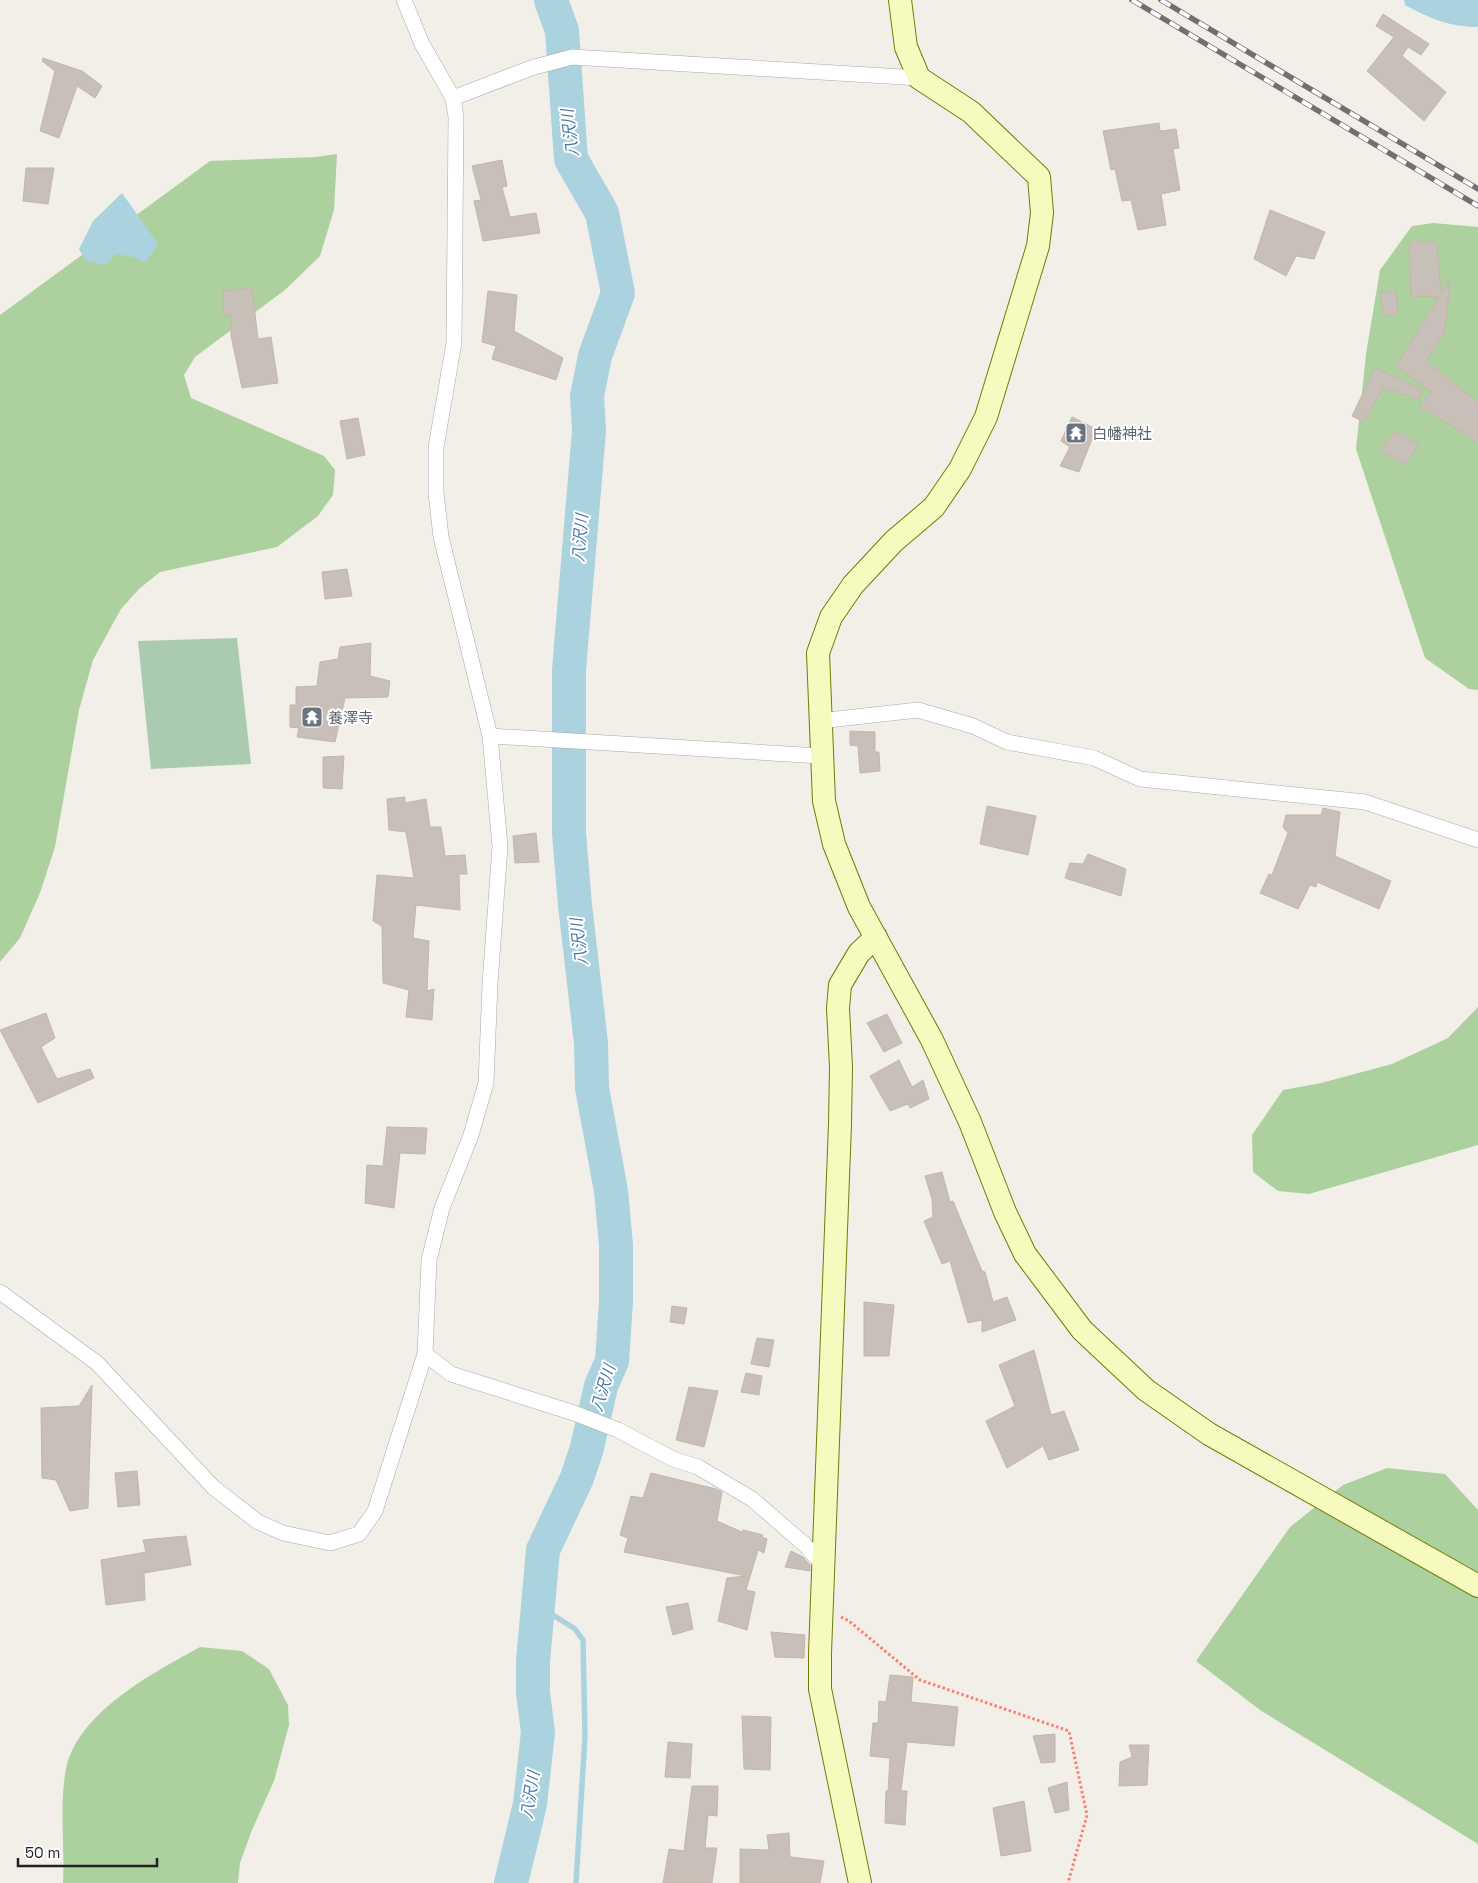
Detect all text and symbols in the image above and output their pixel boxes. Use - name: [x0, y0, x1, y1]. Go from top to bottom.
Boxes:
- water label: 八沢川: [556, 106, 583, 158]
- temple icon: 白幡神社: [1064, 421, 1088, 445]
- place label: 白幡神社: [1092, 424, 1152, 443]
- water label: 八沢川: [567, 511, 593, 563]
- temple icon: 養澤寺: [300, 705, 324, 729]
- place label: 養澤寺: [328, 708, 373, 727]
- water label: 八沢川: [565, 915, 592, 967]
- water label: 八沢川: [586, 1360, 621, 1414]
- water label: 八沢川: [516, 1768, 544, 1820]
- scale bar: [18, 1836, 156, 1868]
- text: 50 m: [25, 1843, 60, 1862]

